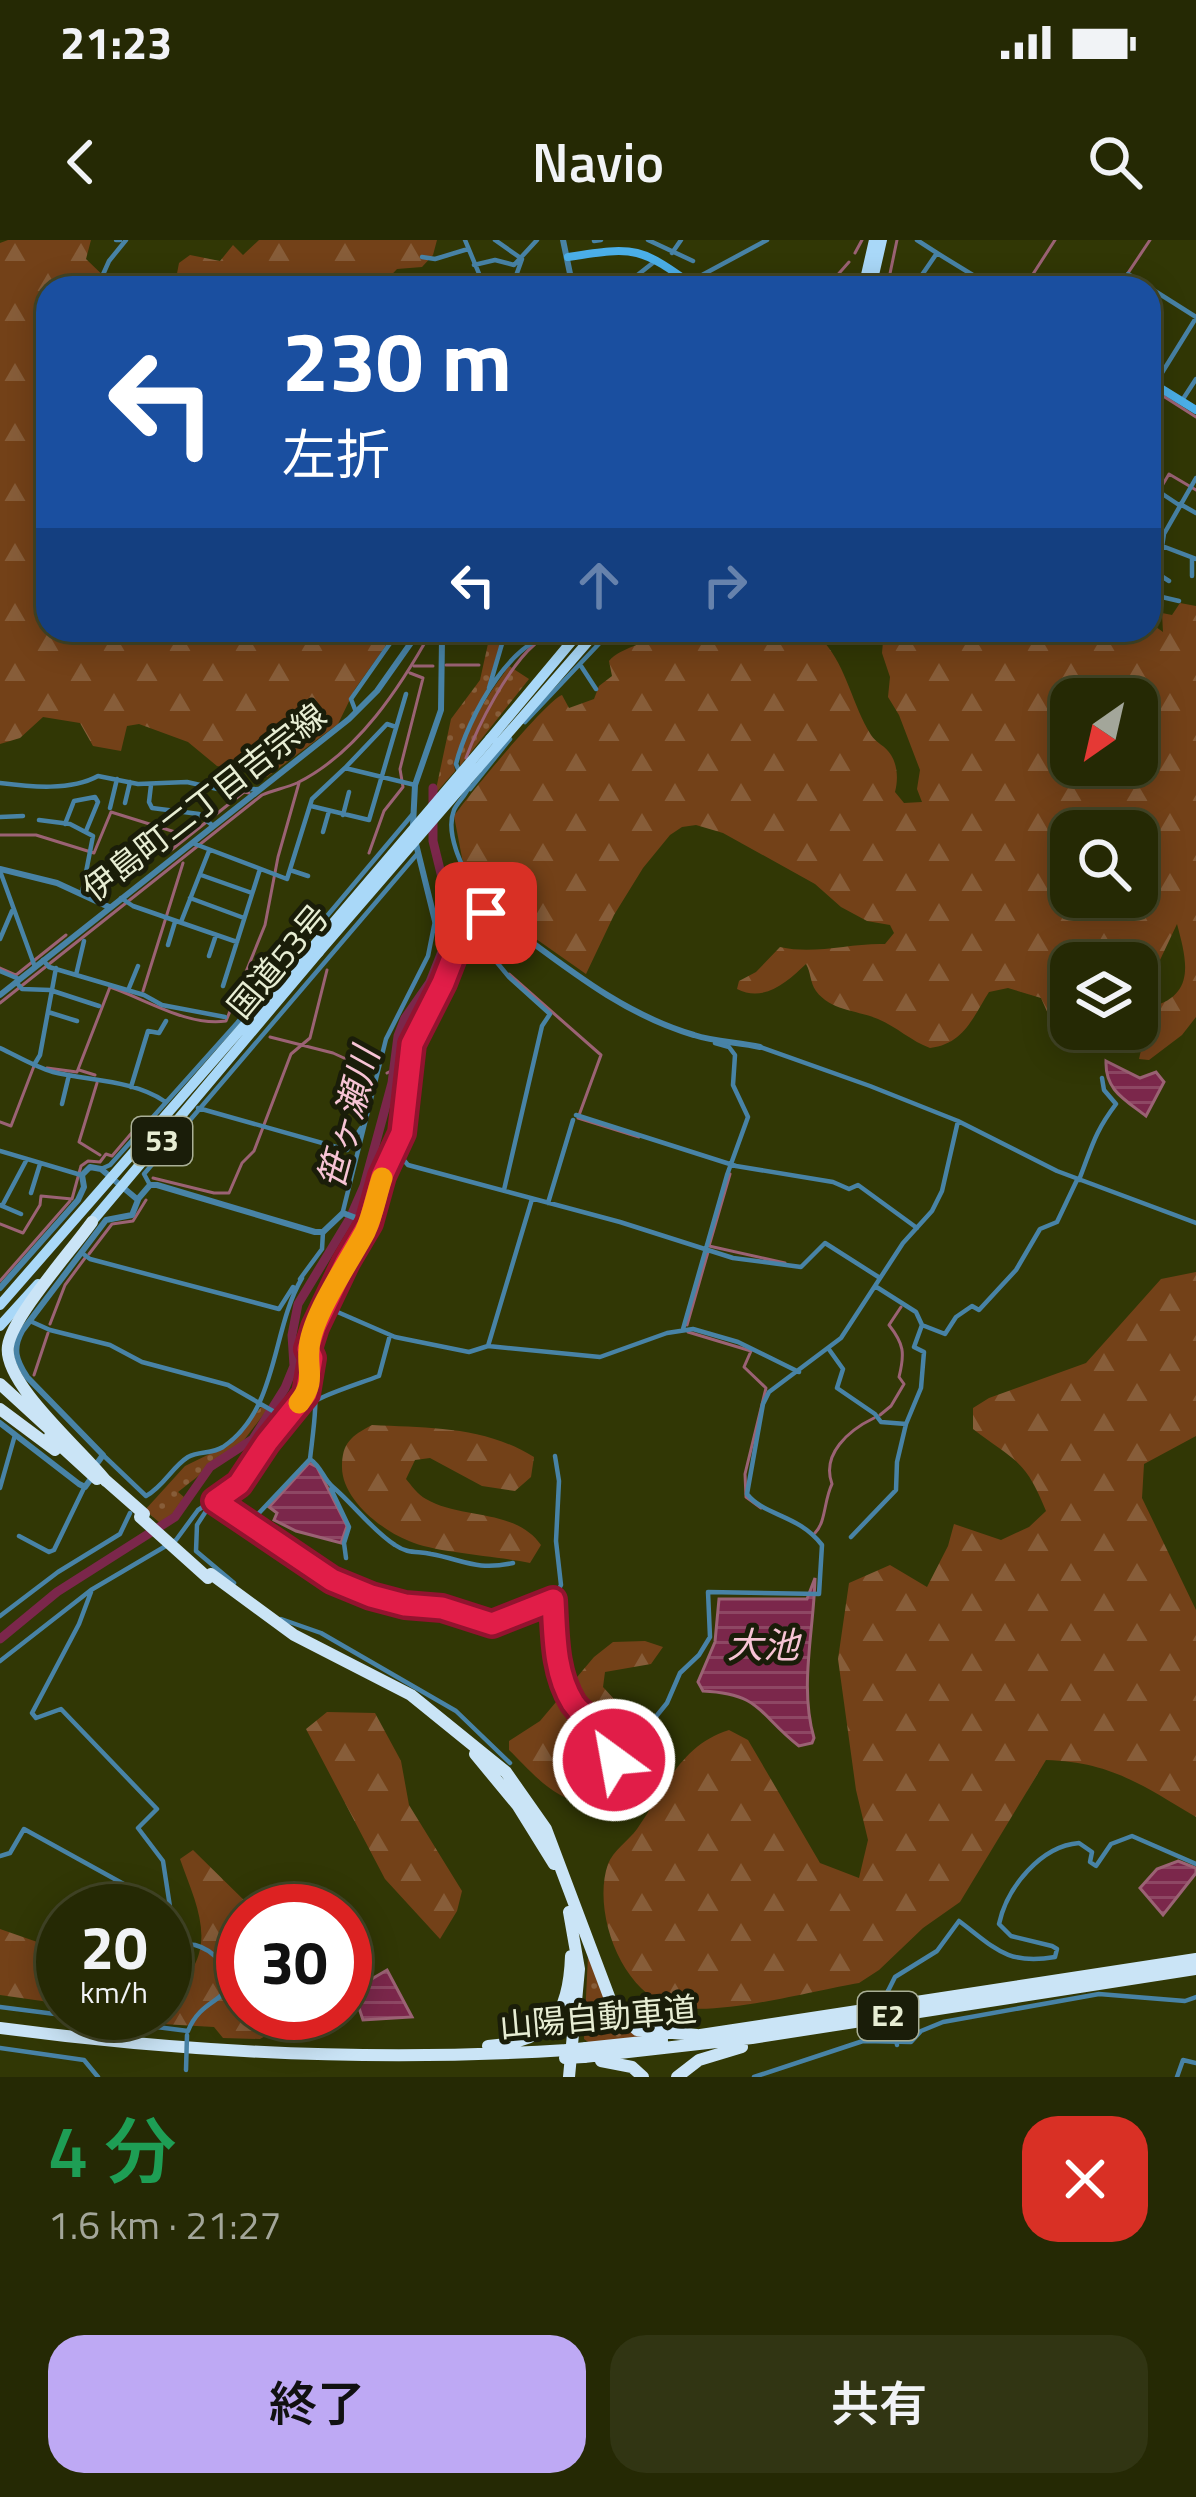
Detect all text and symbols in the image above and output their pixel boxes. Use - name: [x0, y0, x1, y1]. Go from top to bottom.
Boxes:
- text: 21:23: [60, 8, 172, 76]
- text: Navio: [532, 121, 664, 203]
- icon: back: [48, 129, 114, 195]
- icon: search: [1082, 129, 1148, 195]
- text: 230 m: [282, 296, 512, 424]
- icon: left: [84, 324, 240, 480]
- text: 左折: [282, 413, 390, 495]
- icon: left: [440, 552, 506, 618]
- icon: ahead: [566, 552, 632, 618]
- icon: right: [692, 552, 758, 618]
- north arrow: [1050, 678, 1158, 786]
- map controls: [1050, 678, 1158, 1050]
- street label: 伊島町二丁目吉宗線: [72, 691, 336, 913]
- button: search: [1050, 810, 1158, 918]
- pin: [435, 862, 537, 964]
- icon: arrive: [453, 880, 519, 946]
- street label: 国道53号: [215, 893, 341, 1029]
- button: layers: [1050, 942, 1158, 1050]
- water label: 笹ヶ瀬川: [302, 1037, 394, 1195]
- road number: 53: [132, 1117, 192, 1165]
- water label: 大池: [727, 1617, 802, 1672]
- position arrow: [551, 1697, 677, 1823]
- speed limit sign: 30: [216, 1884, 372, 2040]
- text: 20: [80, 1901, 148, 1992]
- text: km/h: [80, 1969, 148, 2015]
- street label: 山陽自動車道: [497, 1983, 699, 2051]
- road number: E2: [858, 1992, 918, 2040]
- text: 4 分: [48, 2095, 176, 2205]
- button: close: [1022, 2116, 1148, 2242]
- text: 1.6 km · 21:27: [48, 2195, 281, 2254]
- button: 終了: [48, 2335, 586, 2473]
- button: 共有: [610, 2335, 1148, 2473]

